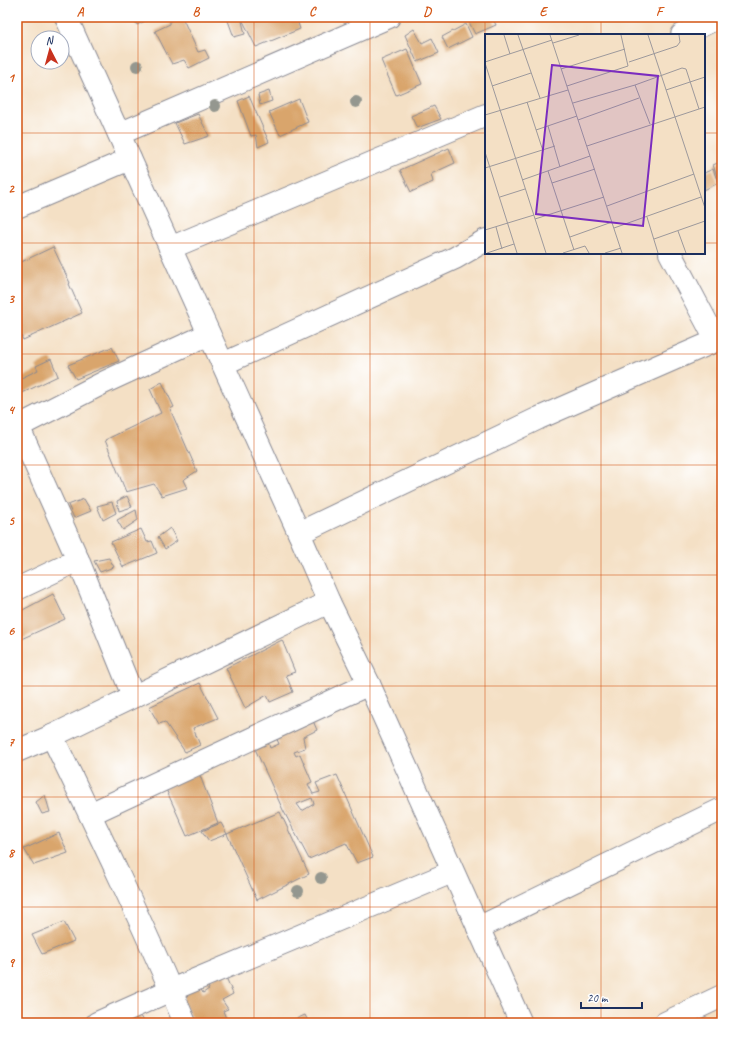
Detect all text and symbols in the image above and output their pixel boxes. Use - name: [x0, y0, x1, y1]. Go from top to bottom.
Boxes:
- text: A: [77, 4, 85, 20]
- text: B: [193, 4, 201, 20]
- text: C: [309, 4, 317, 20]
- text: D: [423, 4, 432, 20]
- text: E: [540, 4, 549, 20]
- text: F: [656, 4, 665, 20]
- north arrow: [30, 30, 70, 70]
- text: N: [45, 33, 55, 47]
- inset map: [485, 34, 705, 254]
- text: 1: [8, 70, 16, 86]
- text: 2: [8, 181, 15, 197]
- text: 3: [8, 291, 15, 307]
- text: 4: [8, 402, 16, 418]
- text: 5: [8, 513, 15, 529]
- text: 6: [8, 623, 15, 639]
- text: 7: [8, 734, 15, 750]
- text: 8: [8, 845, 16, 861]
- text: 9: [8, 955, 15, 971]
- scale bar: [581, 984, 642, 1010]
- text: 20 m: [587, 990, 609, 1006]

